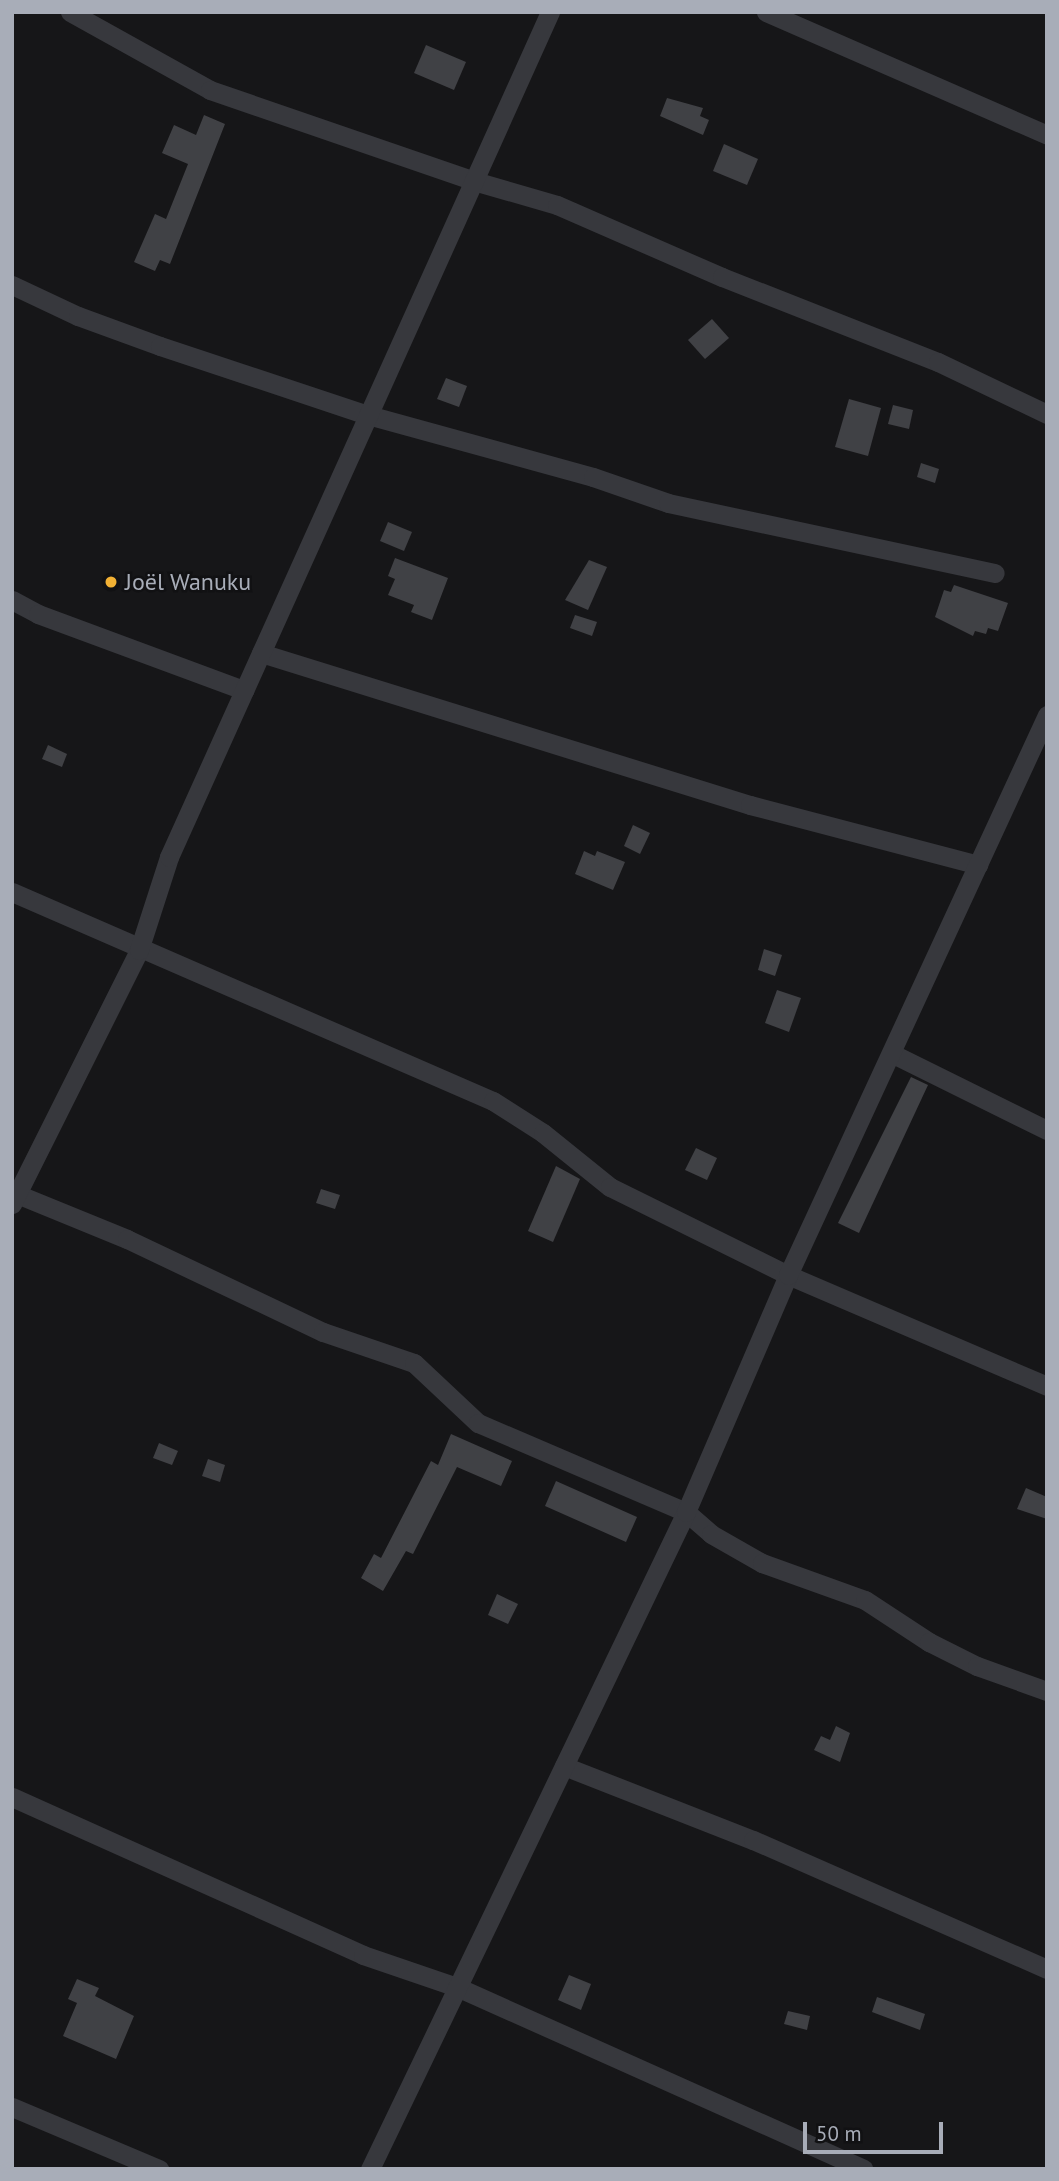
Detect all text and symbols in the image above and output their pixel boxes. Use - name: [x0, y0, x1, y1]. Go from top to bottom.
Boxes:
- place label: Joël Wanuku: [125, 568, 252, 596]
- marker: Joël Wanuku: [103, 574, 119, 590]
- scale bar: [807, 2108, 947, 2152]
- text: 50 m: [816, 2120, 862, 2147]

